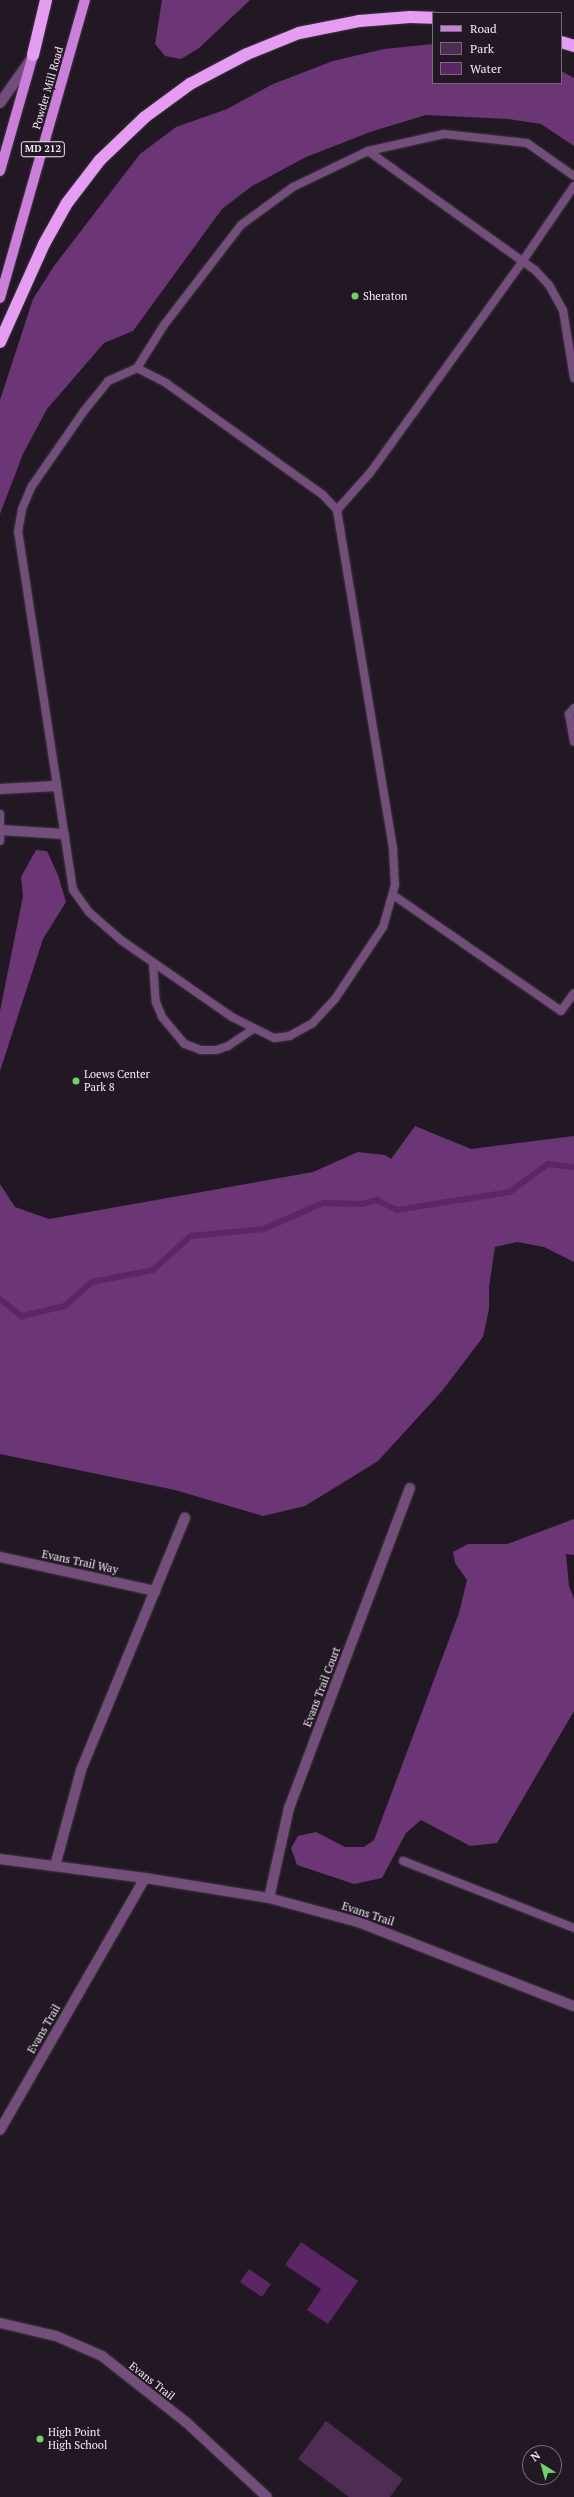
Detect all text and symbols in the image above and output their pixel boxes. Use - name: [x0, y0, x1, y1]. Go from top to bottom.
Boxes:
- legend: [432, 12, 562, 84]
- text: Road: [470, 21, 497, 36]
- text: Park: [470, 41, 494, 56]
- street label: Powder Mill Road: [30, 45, 66, 131]
- text: Water: [470, 61, 502, 76]
- road number: MD 212: [20, 141, 66, 157]
- place label: Sheraton: [363, 289, 407, 303]
- marker: Sheraton: [350, 291, 360, 301]
- place label: Loews Center Park 8: [84, 1068, 150, 1094]
- marker: Loews Center Park 8: [71, 1076, 81, 1086]
- street label: Evans Trail Way: [41, 1547, 119, 1577]
- street label: Evans Trail Court: [301, 1645, 343, 1729]
- street label: Evans Trail: [340, 1899, 396, 1929]
- street label: Evans Trail: [25, 2002, 63, 2056]
- street label: Evans Trail: [127, 2359, 177, 2403]
- place label: High Point High School: [48, 2426, 107, 2452]
- marker: High Point High School: [35, 2434, 45, 2444]
- north arrow: [522, 2445, 562, 2485]
- text: N: [528, 2448, 543, 2464]

